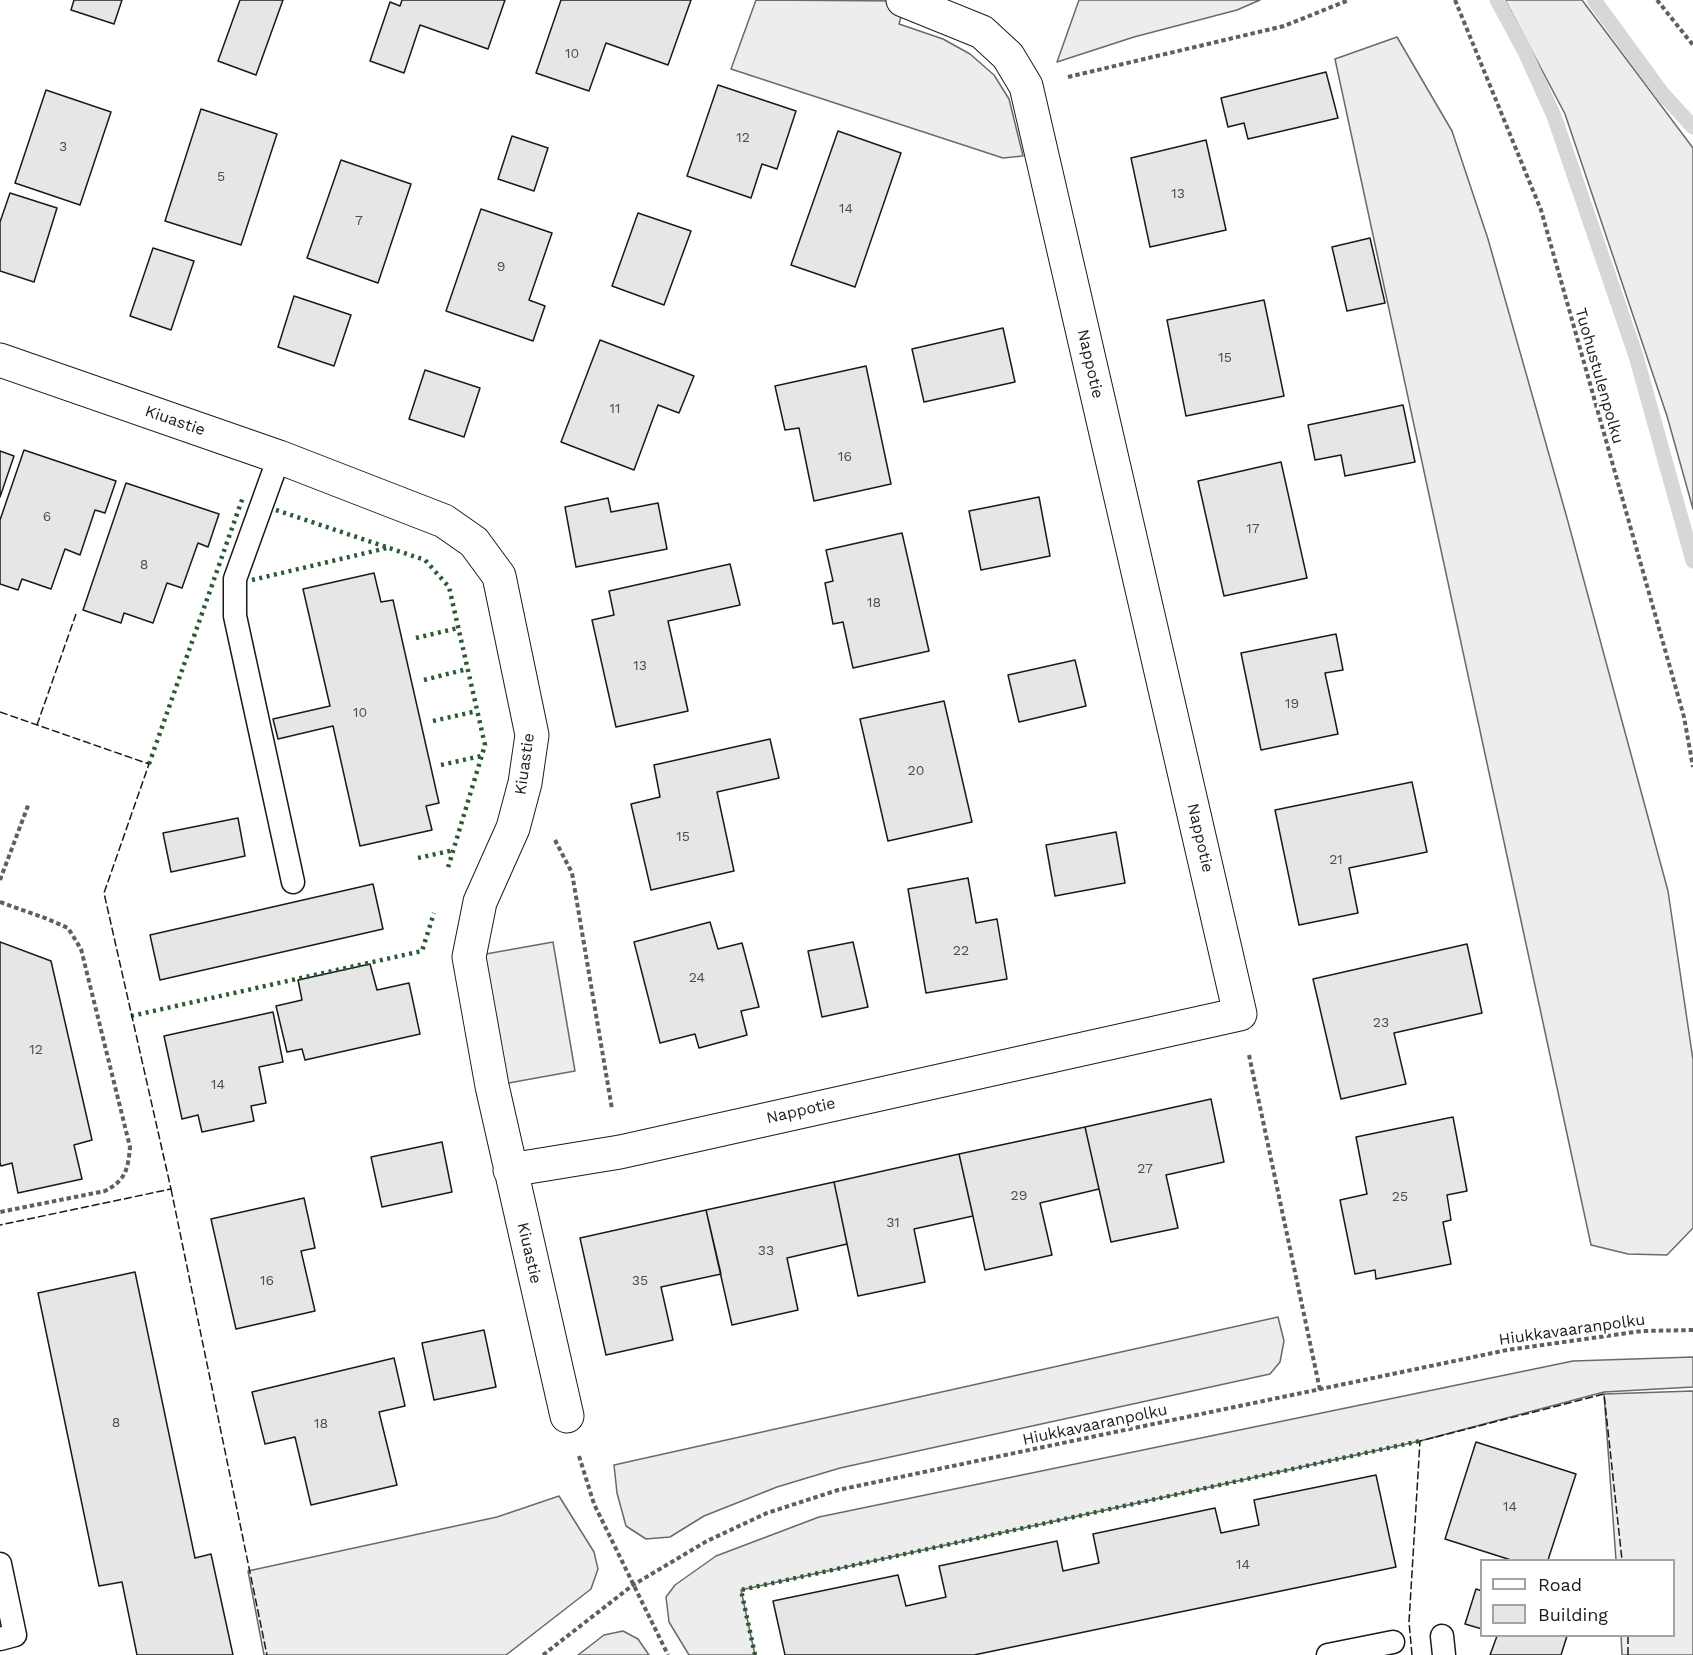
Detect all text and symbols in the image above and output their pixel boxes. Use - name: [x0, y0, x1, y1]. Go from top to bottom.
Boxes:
- house number: 10: [565, 46, 579, 62]
- house number: 12: [736, 130, 750, 146]
- house number: 3: [59, 139, 67, 155]
- house number: 5: [217, 169, 225, 185]
- house number: 13: [1171, 186, 1185, 202]
- house number: 14: [839, 201, 853, 217]
- house number: 7: [355, 213, 363, 229]
- house number: 9: [497, 259, 505, 275]
- street label: Tuohustulenpolku: [1570, 306, 1628, 446]
- street label: Nappotie: [1073, 328, 1107, 400]
- house number: 15: [1218, 350, 1232, 366]
- house number: 11: [610, 401, 620, 417]
- street label: Kiuastie: [142, 402, 208, 440]
- house number: 16: [838, 449, 852, 465]
- house number: 6: [43, 509, 51, 525]
- house number: 17: [1246, 521, 1260, 537]
- house number: 8: [140, 557, 148, 573]
- house number: 18: [867, 595, 881, 611]
- house number: 13: [633, 658, 647, 674]
- house number: 19: [1285, 696, 1299, 712]
- house number: 10: [353, 705, 367, 721]
- street label: Kiuastie: [511, 732, 539, 796]
- house number: 20: [908, 763, 924, 779]
- street label: Nappotie: [1183, 802, 1217, 874]
- house number: 15: [676, 829, 690, 845]
- house number: 21: [1329, 852, 1343, 868]
- house number: 22: [953, 943, 969, 959]
- house number: 24: [689, 970, 705, 986]
- house number: 23: [1373, 1015, 1389, 1031]
- house number: 12: [29, 1042, 43, 1058]
- house number: 14: [211, 1077, 225, 1093]
- street label: Nappotie: [765, 1094, 837, 1128]
- house number: 27: [1137, 1161, 1153, 1177]
- house number: 29: [1011, 1188, 1027, 1204]
- house number: 25: [1392, 1189, 1408, 1205]
- house number: 31: [886, 1215, 900, 1231]
- street label: Kiuastie: [513, 1220, 545, 1286]
- house number: 33: [758, 1243, 774, 1259]
- house number: 16: [260, 1273, 274, 1289]
- house number: 35: [632, 1273, 648, 1289]
- street label: Hiukkavaaranpolku: [1498, 1310, 1646, 1350]
- street label: Hiukkavaaranpolku: [1021, 1400, 1169, 1450]
- house number: 8: [112, 1415, 120, 1431]
- house number: 18: [314, 1416, 328, 1432]
- house number: 14: [1503, 1499, 1517, 1515]
- house number: 14: [1236, 1557, 1250, 1573]
- legend: [1480, 1559, 1675, 1637]
- text: Road: [1538, 1574, 1582, 1595]
- text: Building: [1538, 1604, 1608, 1625]

